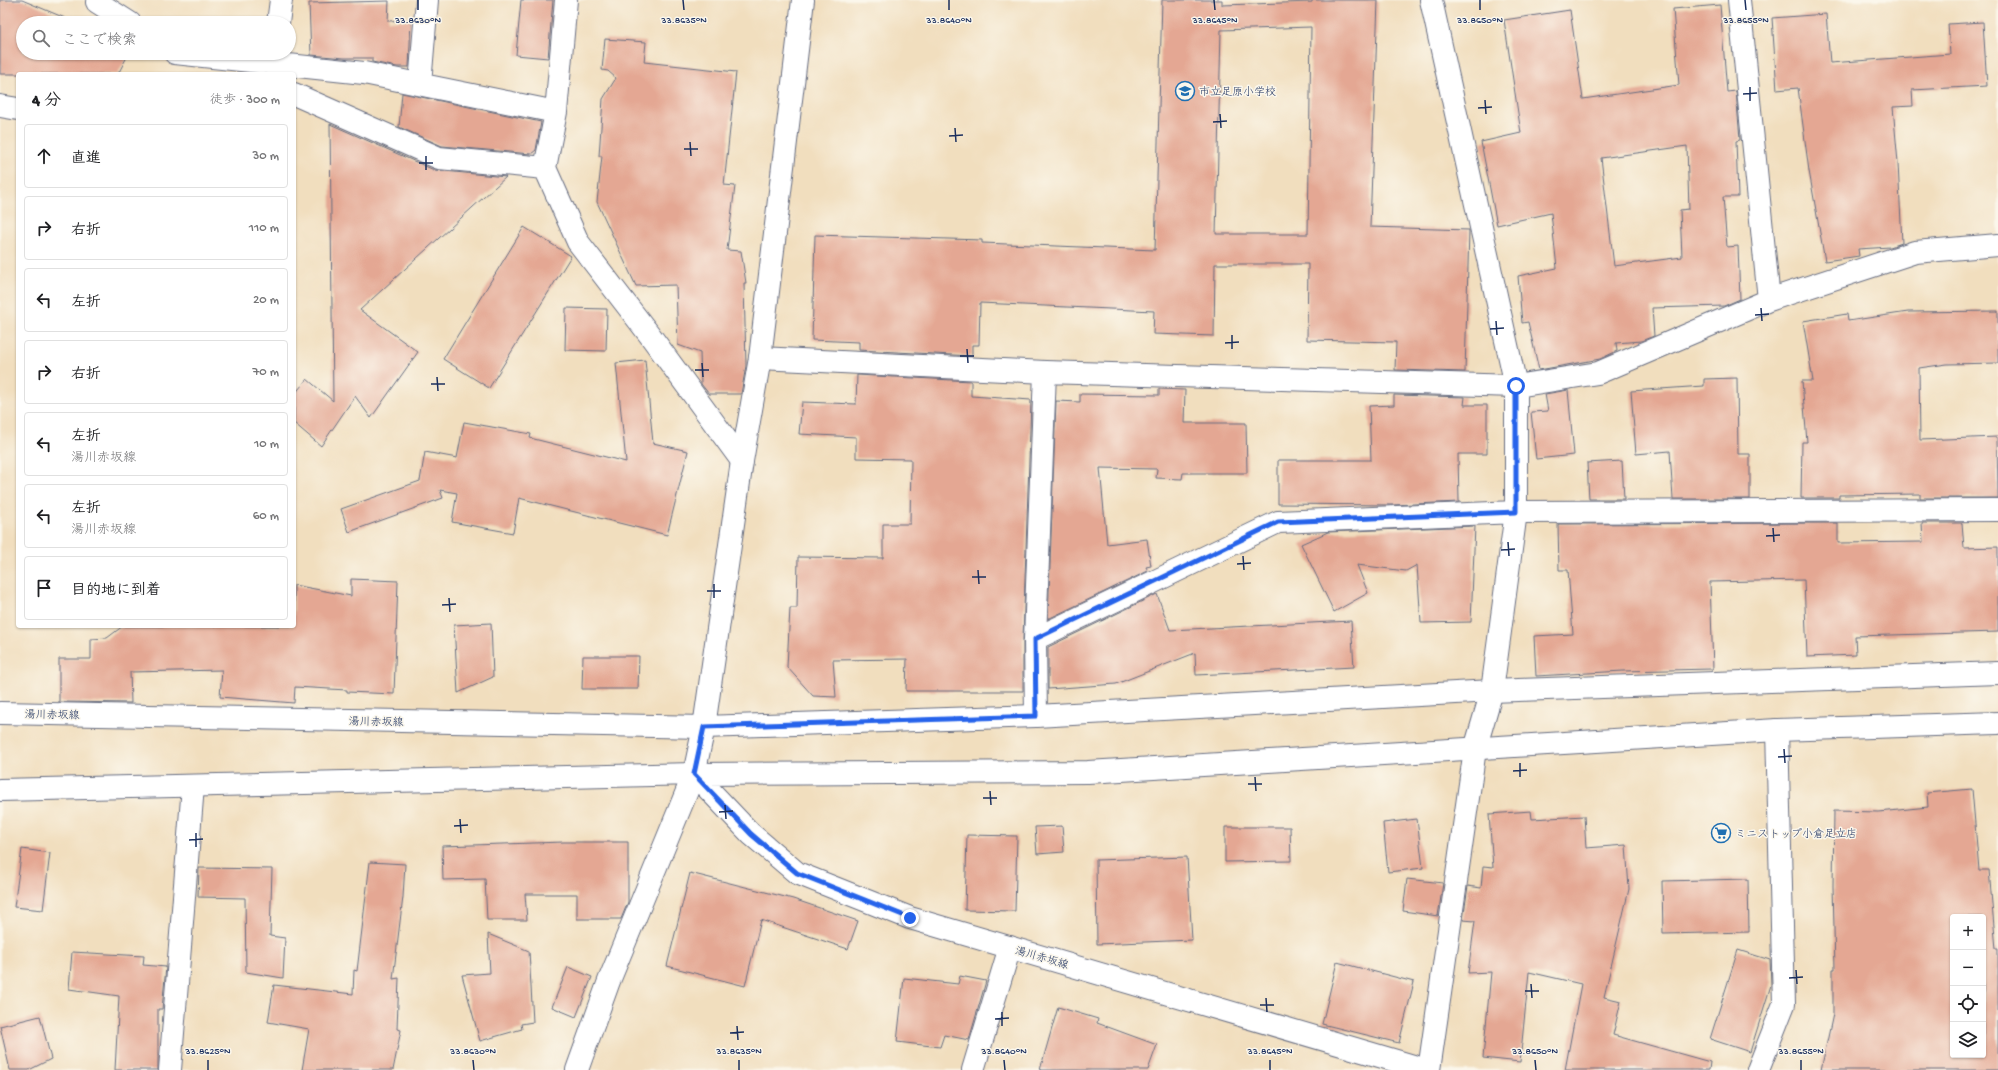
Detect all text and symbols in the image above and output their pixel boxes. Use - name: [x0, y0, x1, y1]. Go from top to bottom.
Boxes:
- text: 33.8630°N: [394, 15, 441, 27]
- text: 33.8635°N: [660, 15, 707, 27]
- text: 33.8640°N: [925, 15, 972, 27]
- text: 33.8645°N: [1191, 15, 1238, 27]
- text: 33.8650°N: [1456, 15, 1503, 27]
- text: 33.8655°N: [1722, 15, 1769, 27]
- search box: [16, 16, 296, 60]
- icon: search: [30, 27, 52, 49]
- text: ここで検索: [62, 32, 137, 50]
- school or university icon: 市立足原小学校: [1174, 80, 1196, 102]
- place label: 市立足原小学校: [1199, 86, 1276, 99]
- text: 4 分: [32, 92, 61, 112]
- text: 徒歩 · 300 m: [210, 93, 280, 108]
- icon: ahead: [33, 145, 55, 167]
- text: 30 m: [253, 149, 279, 164]
- text: 直進: [71, 150, 101, 168]
- icon: right: [33, 217, 55, 239]
- text: 110 m: [249, 221, 279, 236]
- text: 右折: [71, 222, 101, 240]
- icon: left: [33, 289, 55, 311]
- text: 20 m: [253, 293, 279, 308]
- text: 左折: [71, 294, 101, 312]
- icon: right: [33, 361, 55, 383]
- text: 70 m: [253, 365, 279, 380]
- text: 右折: [71, 366, 101, 384]
- route start: [1507, 377, 1525, 395]
- text: 左折: [71, 428, 101, 446]
- icon: left: [33, 433, 55, 455]
- text: 10 m: [254, 437, 279, 452]
- text: 湯川赤坂線: [71, 451, 136, 466]
- text: 左折: [71, 500, 101, 518]
- icon: left: [33, 505, 55, 527]
- text: 60 m: [253, 509, 279, 524]
- text: 湯川赤坂線: [71, 523, 136, 538]
- icon: arrive: [33, 577, 55, 599]
- text: 目的地に到着: [71, 582, 161, 600]
- street label: 湯川赤坂線: [24, 709, 80, 722]
- street label: 湯川赤坂線: [348, 716, 404, 729]
- supermarket icon: ミニストップ小倉足立店: [1710, 822, 1732, 844]
- place label: ミニストップ小倉足立店: [1735, 828, 1857, 841]
- route end: [901, 909, 919, 927]
- map controls: [1950, 914, 1986, 1058]
- button: +: [1950, 914, 1986, 950]
- street label: 湯川赤坂線: [1013, 945, 1070, 972]
- button: −: [1950, 950, 1986, 986]
- button: locate: [1950, 986, 1986, 1022]
- button: layers: [1950, 1022, 1986, 1058]
- text: 33.8625°N: [184, 1046, 231, 1058]
- text: 33.8630°N: [449, 1046, 496, 1058]
- text: 33.8635°N: [715, 1046, 762, 1058]
- text: 33.8640°N: [980, 1046, 1027, 1058]
- text: 33.8645°N: [1246, 1046, 1293, 1058]
- text: 33.8650°N: [1511, 1046, 1558, 1058]
- text: 33.8655°N: [1777, 1046, 1824, 1058]

